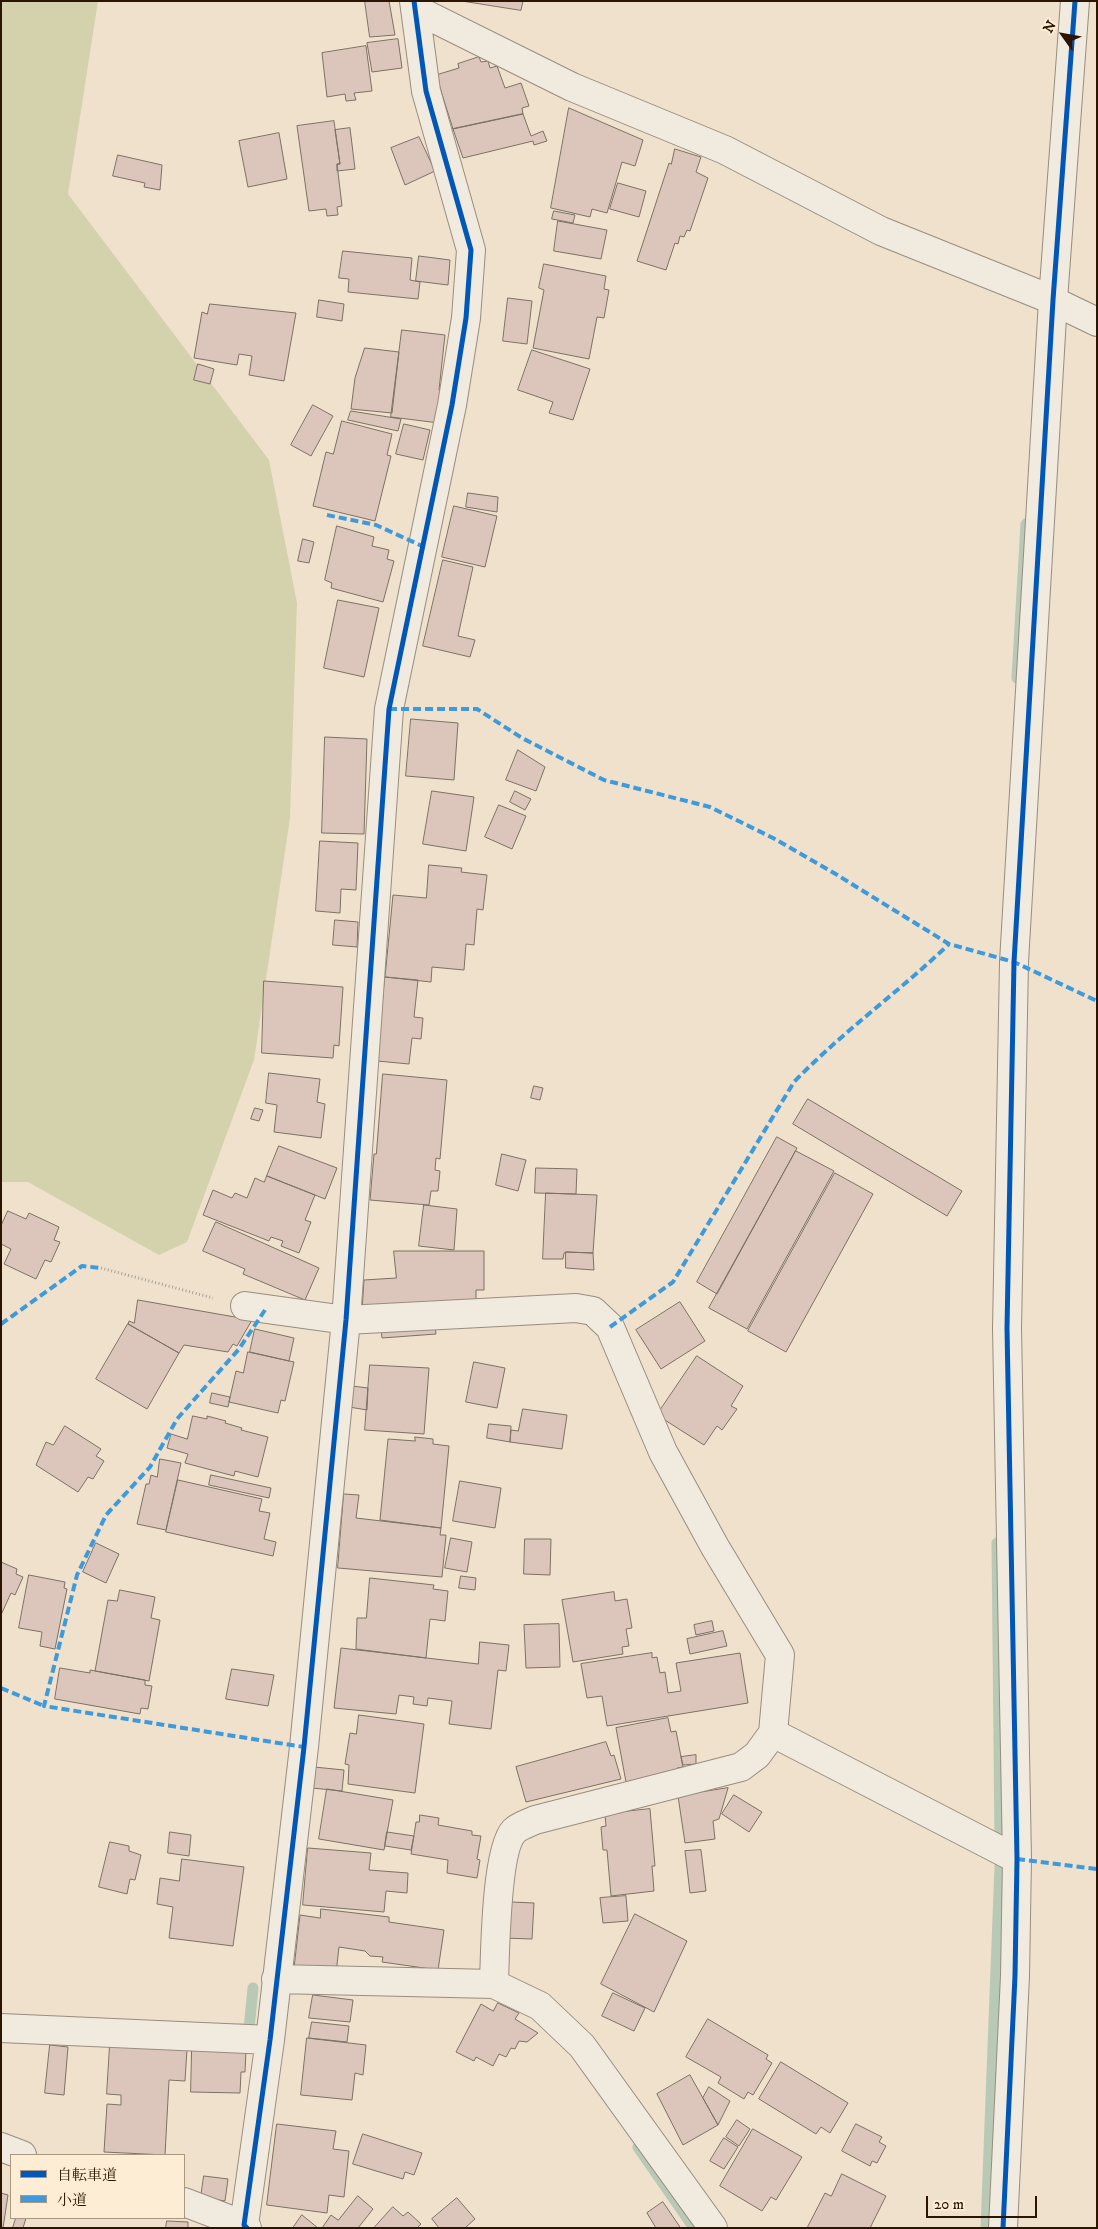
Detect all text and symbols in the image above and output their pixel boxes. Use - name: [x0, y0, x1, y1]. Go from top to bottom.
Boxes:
- north arrow: [1038, 10, 1088, 60]
- text: N: [1040, 17, 1061, 37]
- legend: [10, 2154, 185, 2219]
- text: 自転車道: [57, 2166, 117, 2185]
- scale bar: [928, 2186, 1039, 2218]
- text: 小道: [57, 2191, 87, 2210]
- text: 20 m: [934, 2195, 964, 2214]

